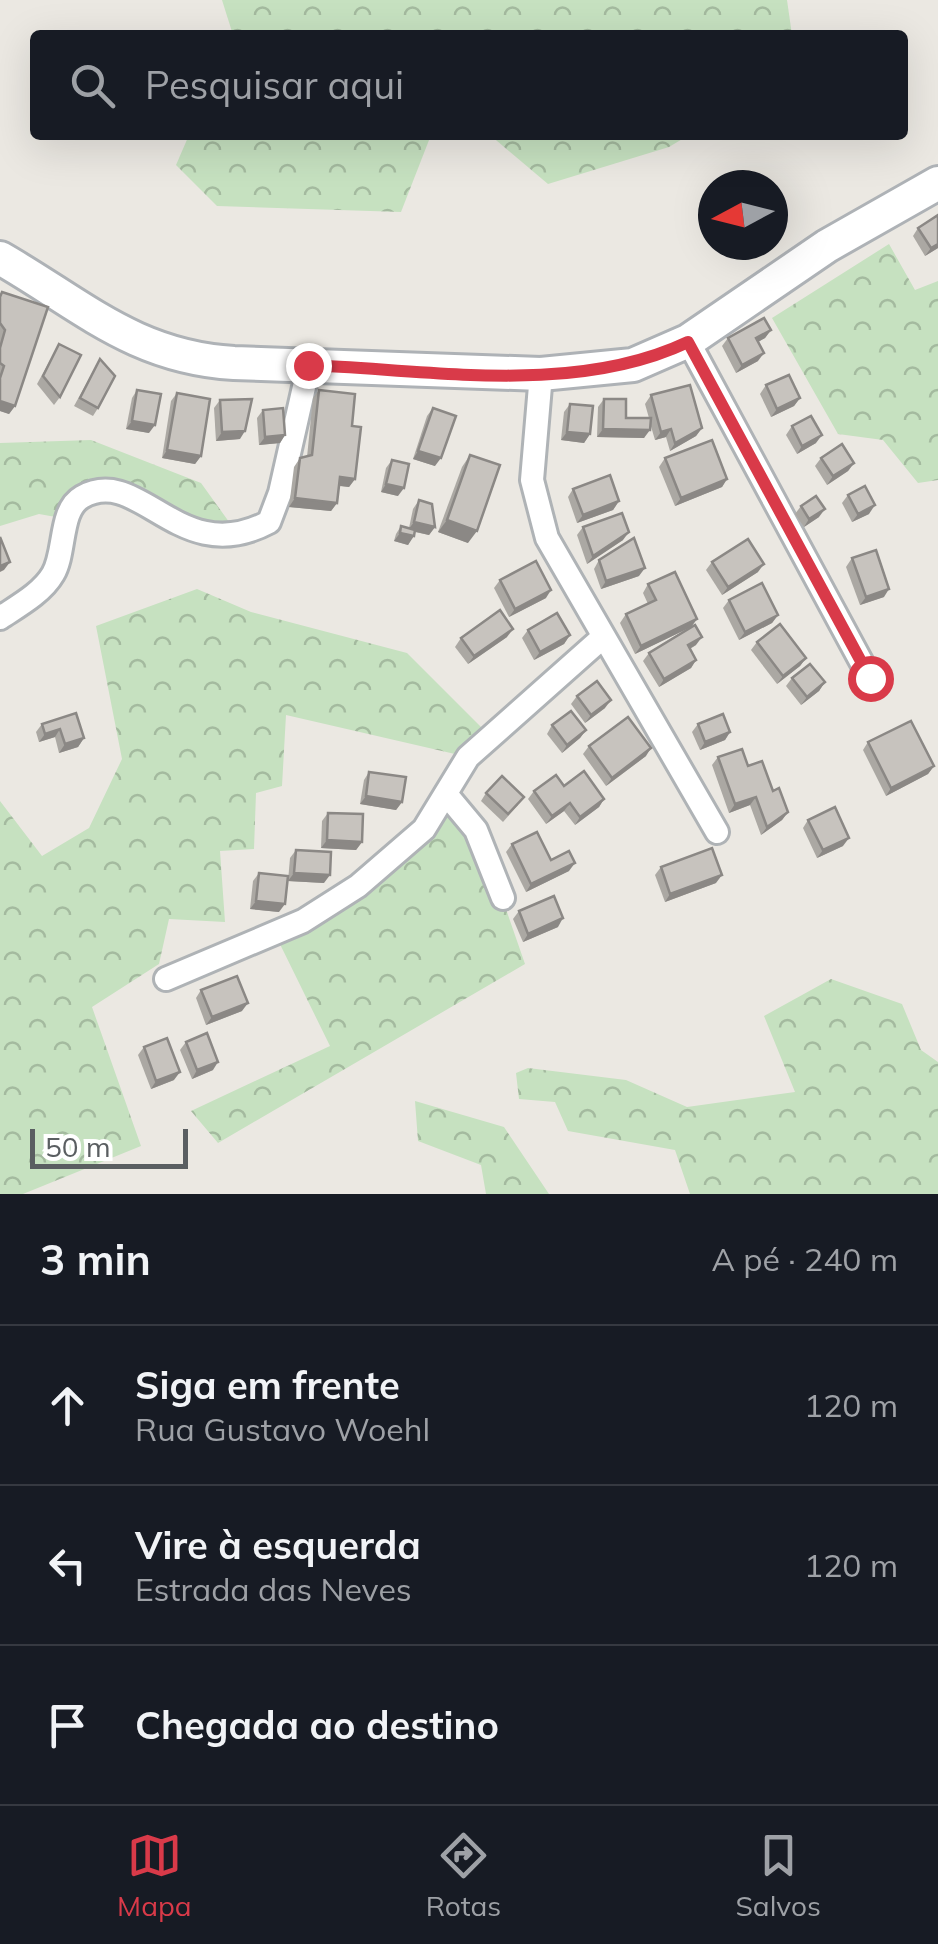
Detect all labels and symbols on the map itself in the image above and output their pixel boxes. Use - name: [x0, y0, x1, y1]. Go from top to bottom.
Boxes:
- north arrow: [698, 170, 788, 260]
- route end: [286, 343, 332, 389]
- route start: [848, 656, 894, 702]
- scale bar: [30, 1124, 188, 1168]

